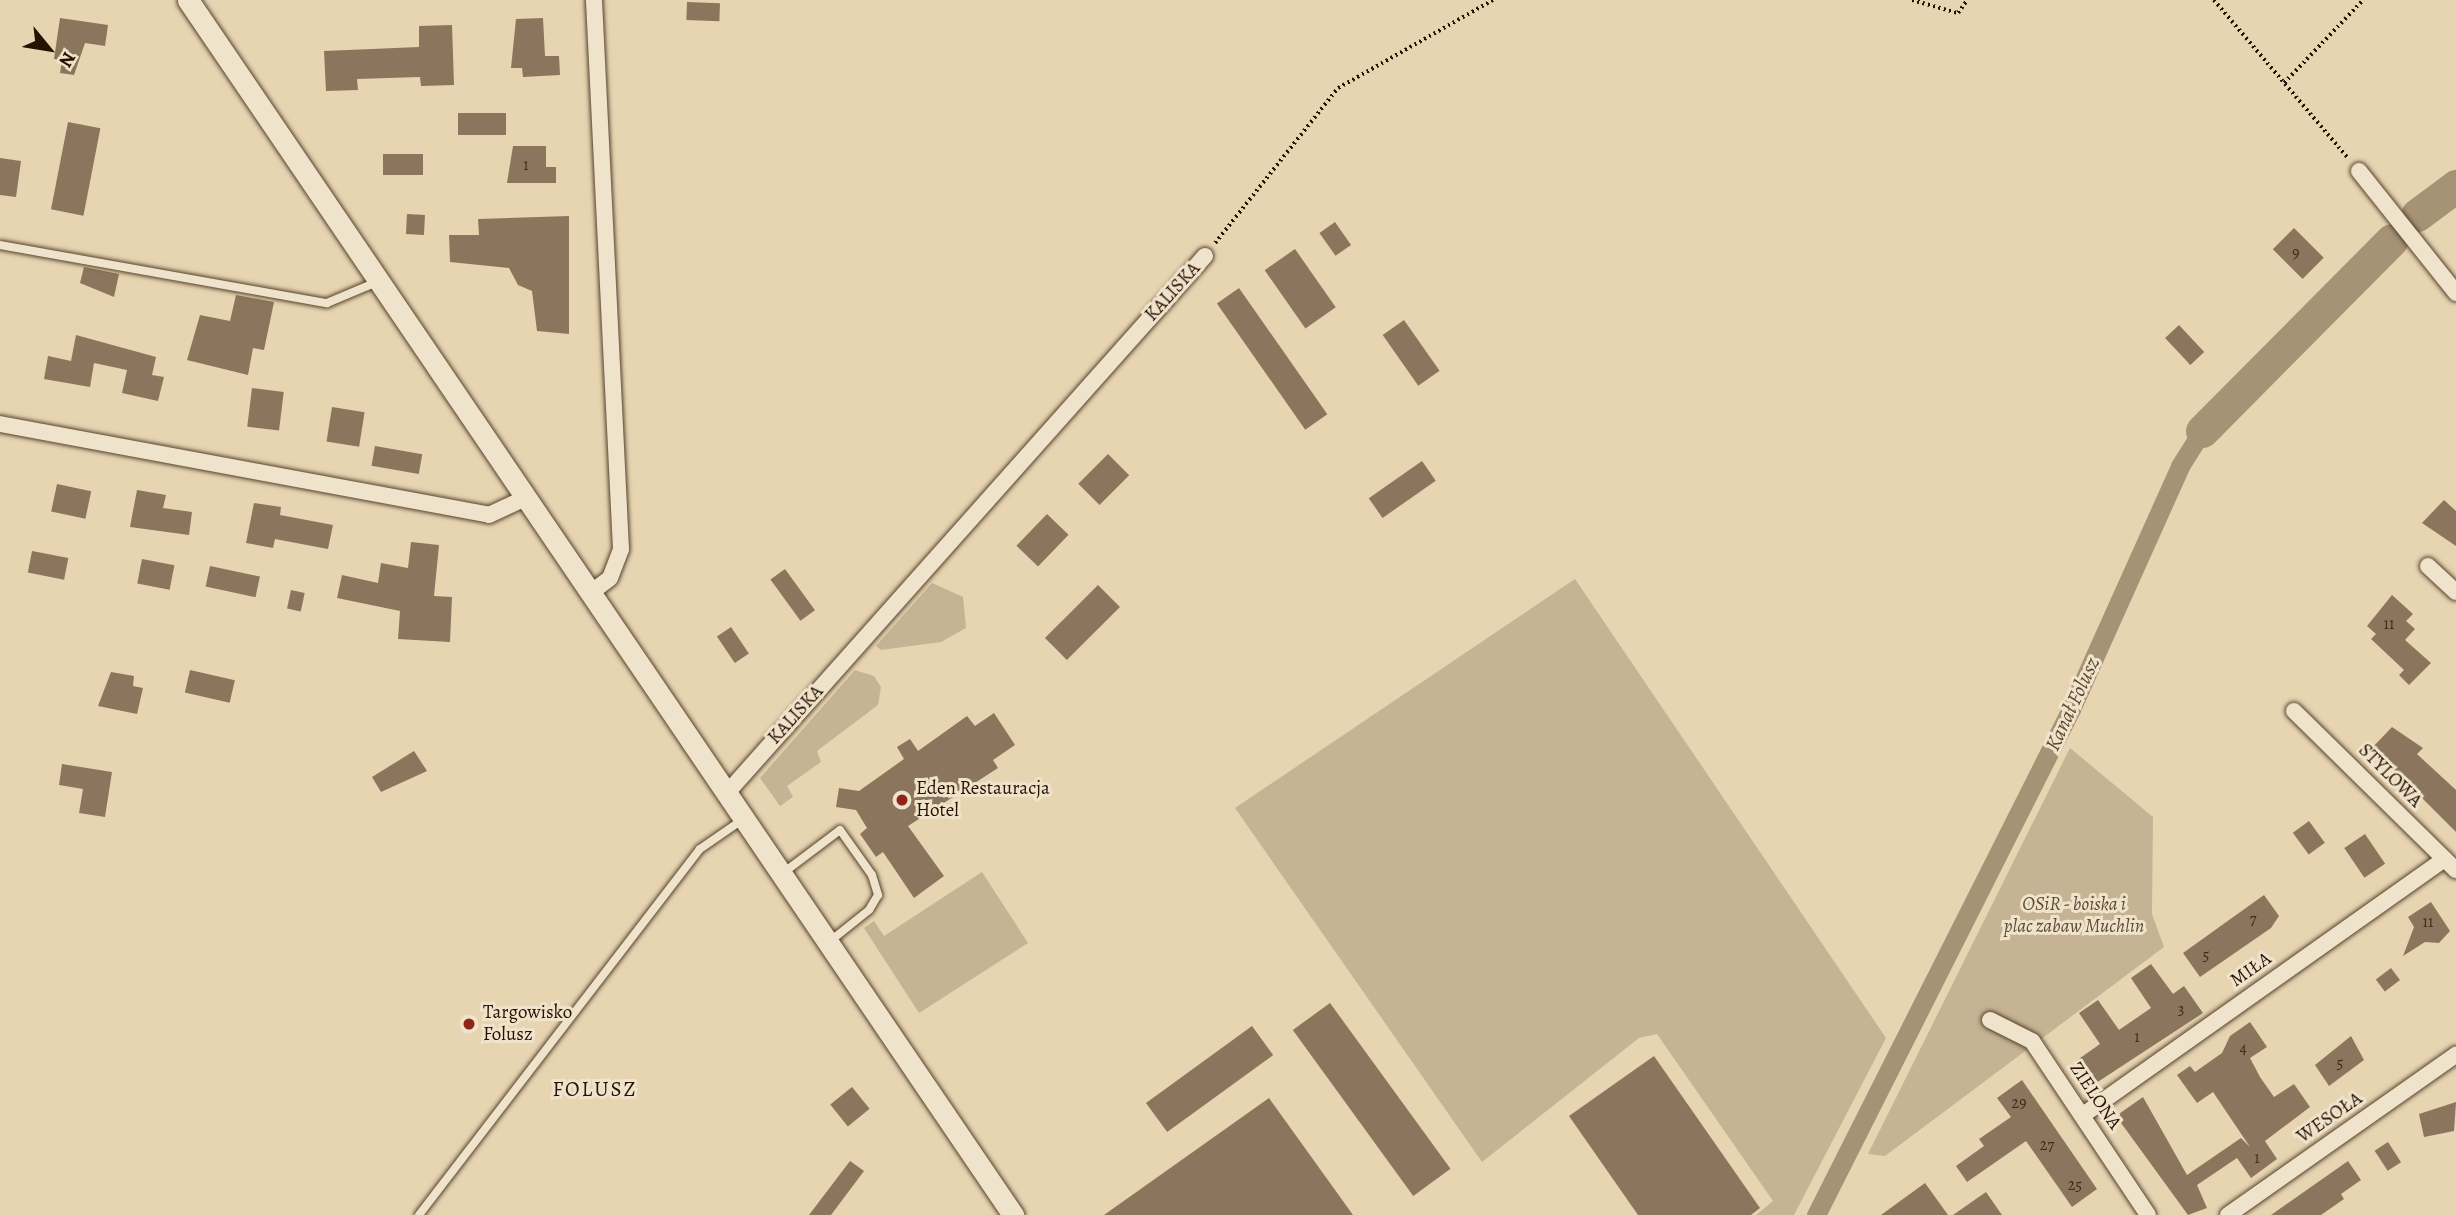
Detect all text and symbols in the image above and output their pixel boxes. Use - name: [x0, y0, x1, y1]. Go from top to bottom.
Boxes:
- north arrow: [14, 14, 84, 84]
- text: N: [52, 47, 82, 72]
- house number: 1: [523, 155, 529, 175]
- house number: 9: [2292, 243, 2300, 263]
- street label: KALISKA: [1141, 258, 1205, 326]
- house number: 11: [2384, 614, 2394, 634]
- water label: Kanał Folusz: [2039, 653, 2105, 755]
- street label: KALISKA: [764, 681, 828, 749]
- street label: STYLOWA: [2353, 739, 2427, 813]
- place label: Eden Restauracja Hotel: [916, 778, 1050, 822]
- marker: Eden Restauracja Hotel: [894, 792, 910, 808]
- park label: OSiR - boiska i plac zabaw Muchlin: [2004, 894, 2144, 938]
- house number: 7: [2250, 909, 2256, 929]
- house number: 11: [2423, 912, 2433, 932]
- house number: 5: [2203, 945, 2209, 965]
- street label: MIŁA: [2226, 948, 2276, 992]
- house number: 3: [2178, 999, 2184, 1019]
- place label: Targowisko Folusz: [483, 1002, 572, 1046]
- marker: Targowisko Folusz: [461, 1016, 477, 1032]
- house number: 1: [2134, 1027, 2140, 1047]
- house number: 4: [2239, 1038, 2247, 1058]
- house number: 5: [2337, 1053, 2343, 1073]
- street label: ZIELONA: [2064, 1058, 2126, 1134]
- district label: FOLUSZ: [553, 1076, 637, 1102]
- street label: WESOŁA: [2293, 1087, 2367, 1149]
- house number: 29: [2012, 1093, 2026, 1113]
- house number: 27: [2040, 1135, 2054, 1155]
- house number: 1: [2254, 1148, 2260, 1168]
- house number: 25: [2068, 1175, 2082, 1195]

